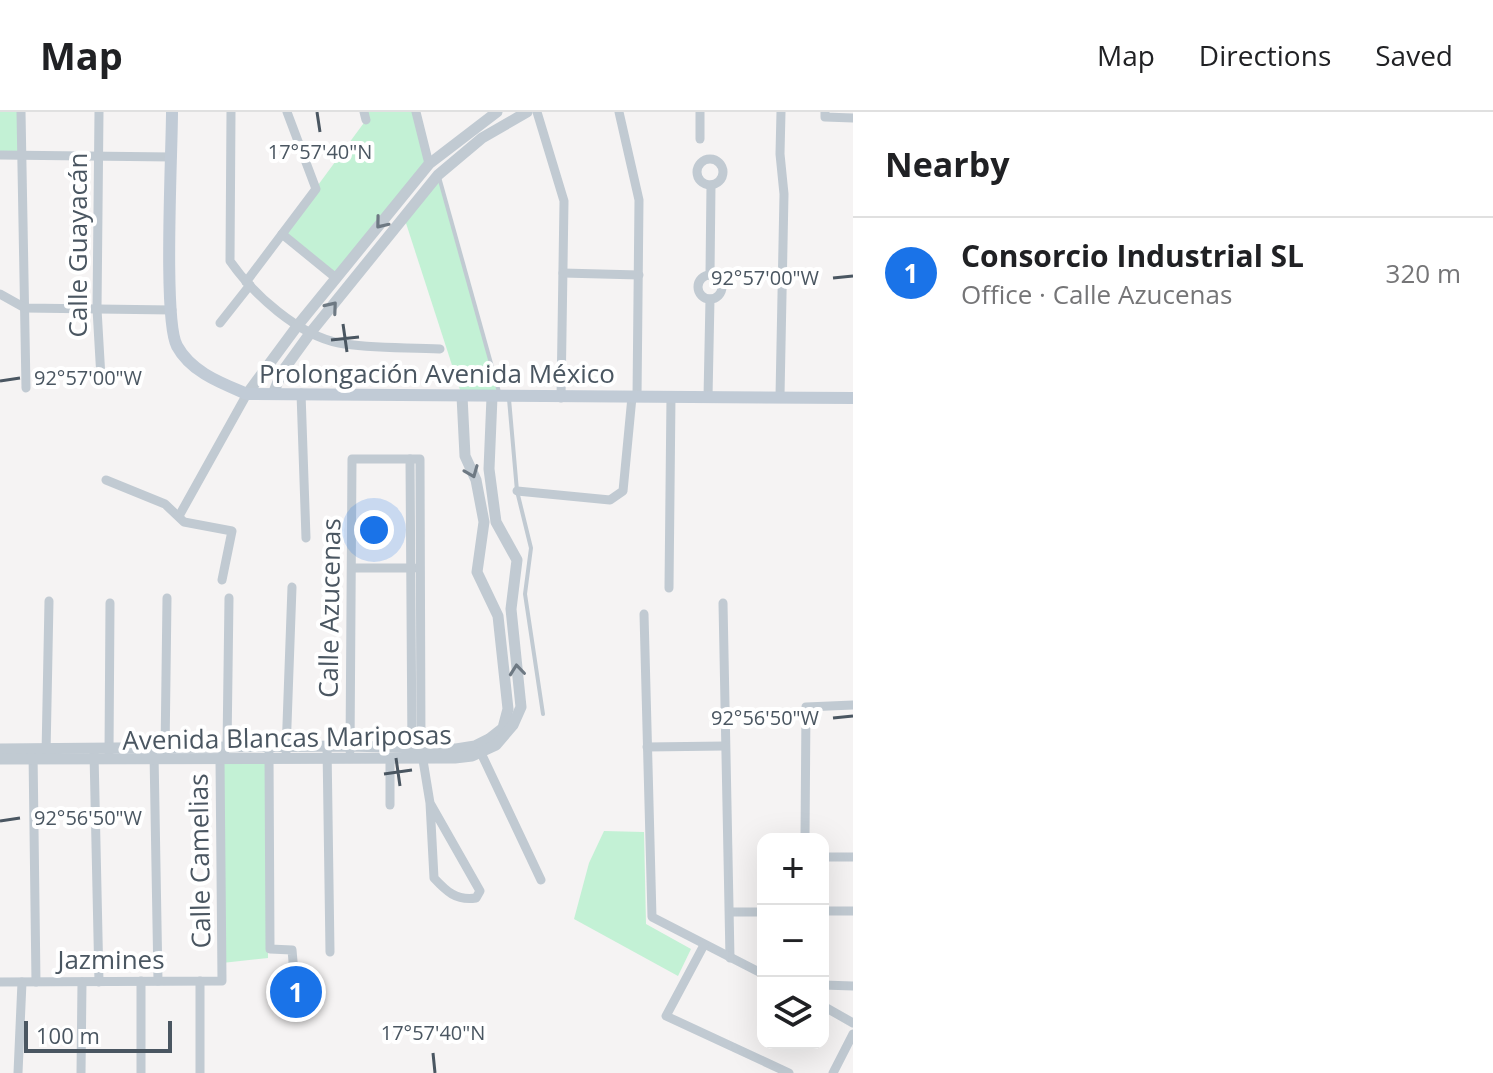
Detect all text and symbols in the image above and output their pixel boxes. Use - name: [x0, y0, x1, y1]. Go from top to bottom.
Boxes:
- text: Map: [40, 29, 123, 81]
- text: Map: [1097, 36, 1155, 74]
- text: Directions: [1199, 36, 1331, 74]
- text: Saved: [1375, 36, 1453, 74]
- text: 17°57'40"N: [268, 138, 372, 165]
- text: Nearby: [885, 141, 1010, 187]
- street label: Calle Guayacán: [59, 153, 95, 337]
- one-way arrow: [376, 214, 391, 228]
- text: Consorcio Industrial SL: [961, 235, 1304, 276]
- text: 1: [904, 255, 918, 291]
- text: 320 m: [1386, 255, 1461, 291]
- text: 92°57'00"W: [711, 264, 820, 291]
- text: Office · Calle Azucenas: [961, 276, 1232, 312]
- one-way arrow: [322, 301, 337, 316]
- street label: Prolongación Avenida México: [259, 355, 615, 391]
- text: 92°57'00"W: [34, 364, 143, 391]
- one-way arrow: [462, 465, 479, 479]
- your location: [354, 510, 394, 550]
- street label: Calle Azucenas: [309, 518, 349, 698]
- one-way arrow: [508, 663, 525, 676]
- text: 92°56'50"W: [711, 704, 820, 731]
- street label: Avenida Blancas Mariposas: [122, 716, 452, 758]
- street label: Calle Camelias: [179, 773, 219, 949]
- text: 92°56'50"W: [34, 804, 143, 831]
- map controls: [757, 833, 829, 1049]
- button: +: [757, 833, 829, 905]
- button: −: [757, 905, 829, 977]
- street label: Jazmines: [54, 941, 165, 977]
- pin: 1: [270, 962, 322, 1022]
- button: layers: [757, 977, 829, 1049]
- scale bar: [24, 1017, 172, 1053]
- text: 17°57'40"N: [381, 1019, 485, 1046]
- text: 100 m: [36, 1020, 100, 1050]

